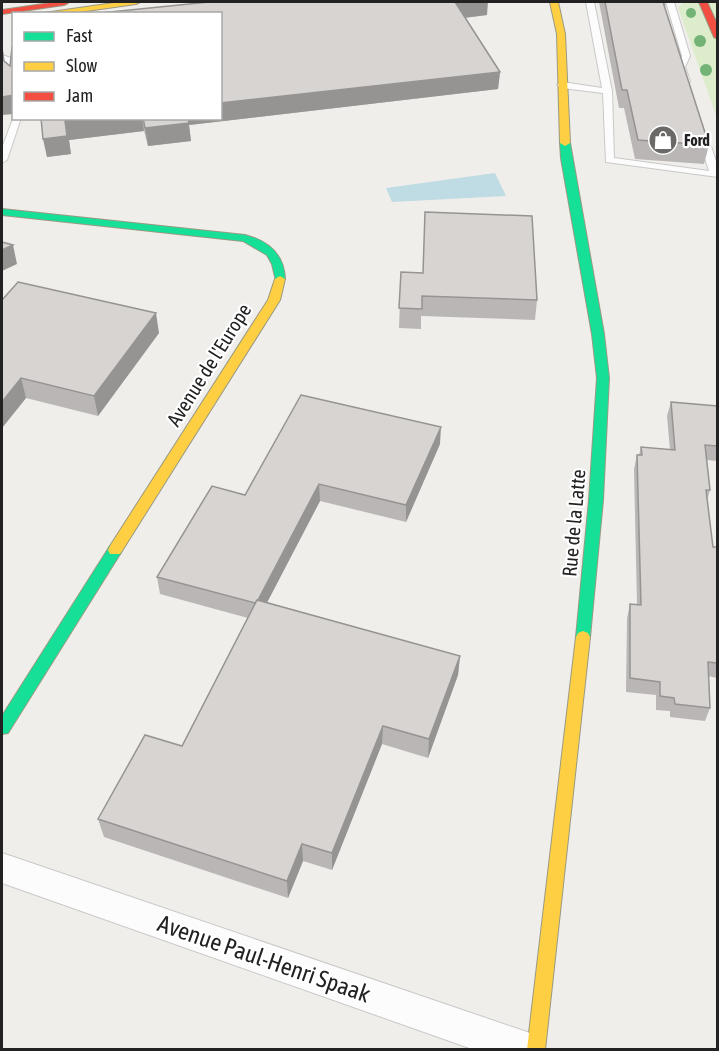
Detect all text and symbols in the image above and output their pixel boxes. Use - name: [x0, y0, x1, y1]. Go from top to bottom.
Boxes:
- legend: [12, 12, 222, 120]
- text: Fast: [66, 25, 93, 46]
- text: Slow: [66, 55, 97, 76]
- text: Jam: [66, 85, 93, 106]
- shop icon: Ford: [647, 124, 679, 156]
- place label: Ford: [684, 131, 710, 149]
- street label: Avenue de l'Europe: [162, 299, 255, 430]
- street label: Rue de la Latte: [557, 468, 590, 578]
- street label: Avenue Paul-Henri Spaak: [154, 909, 374, 1008]

